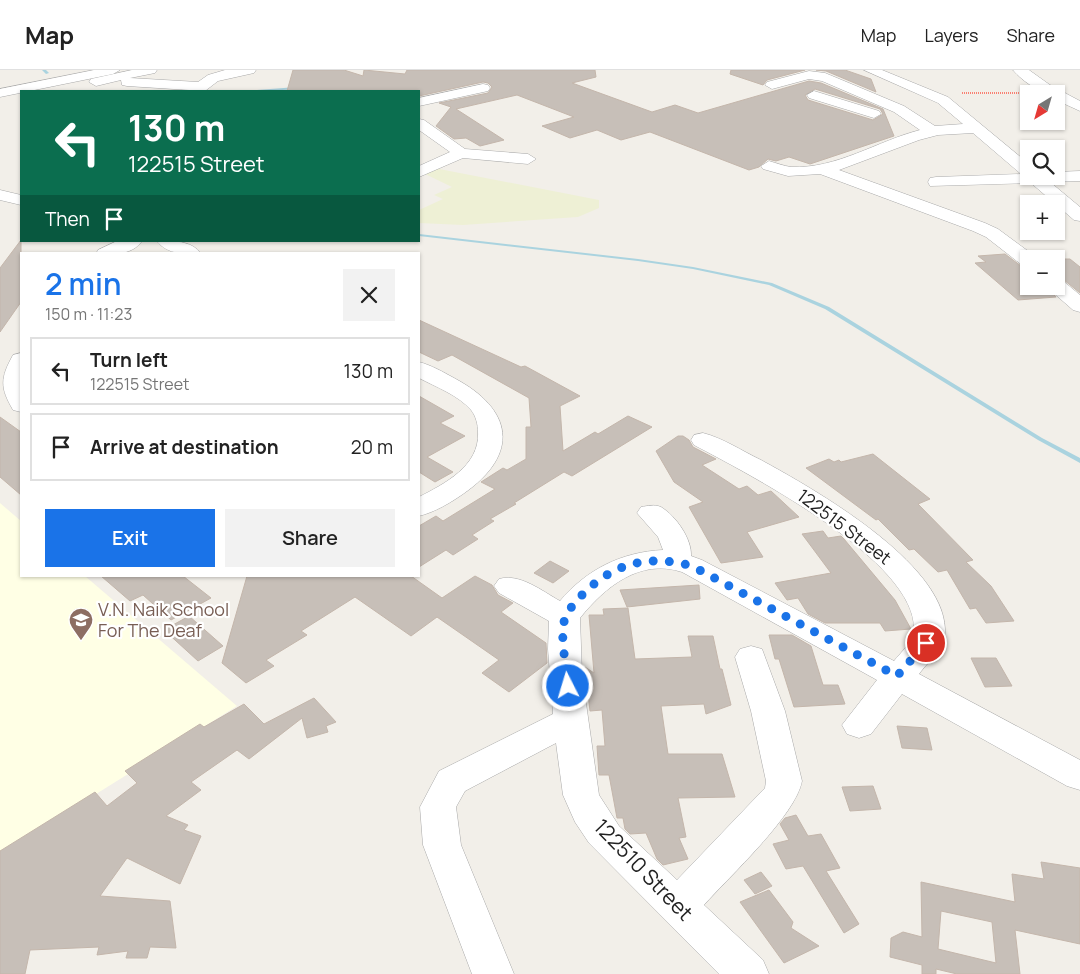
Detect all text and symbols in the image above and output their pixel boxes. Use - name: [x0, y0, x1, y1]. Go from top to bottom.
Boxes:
- text: Map: [25, 18, 74, 51]
- text: Map: [861, 23, 896, 47]
- text: Layers: [924, 23, 978, 47]
- text: Share: [1006, 23, 1055, 47]
- north arrow: [1020, 85, 1065, 130]
- map controls: [1020, 85, 1065, 295]
- text: 130 m: [128, 104, 225, 152]
- icon: left: [45, 110, 110, 175]
- button: search: [1020, 140, 1065, 185]
- text: 122515 Street: [128, 149, 265, 179]
- button: +: [1020, 195, 1065, 240]
- icon: arrive: [100, 205, 128, 233]
- text: Then: [45, 206, 90, 232]
- button: −: [1020, 250, 1065, 295]
- text: 2 min: [45, 263, 121, 304]
- button: close: [343, 269, 395, 321]
- text: 150 m · 11:23: [45, 303, 132, 325]
- text: Turn left: [90, 347, 168, 373]
- icon: left: [47, 357, 75, 385]
- text: 130 m: [344, 358, 393, 384]
- text: 122515 Street: [90, 373, 189, 395]
- icon: arrive: [47, 433, 75, 461]
- text: Arrive at destination: [90, 434, 279, 460]
- text: 20 m: [351, 434, 393, 460]
- street label: 122515 Street: [793, 483, 896, 569]
- button: Exit: [45, 509, 215, 567]
- button: Share: [225, 509, 395, 567]
- place label: V.N. Naik School For The Deaf: [98, 597, 229, 642]
- school or university icon: V.N. Naik School For The Deaf: [68, 607, 94, 641]
- pin: [905, 622, 947, 664]
- icon: arrive: [912, 629, 940, 657]
- position arrow: [541, 659, 593, 711]
- street label: 122510 Street: [588, 812, 699, 926]

